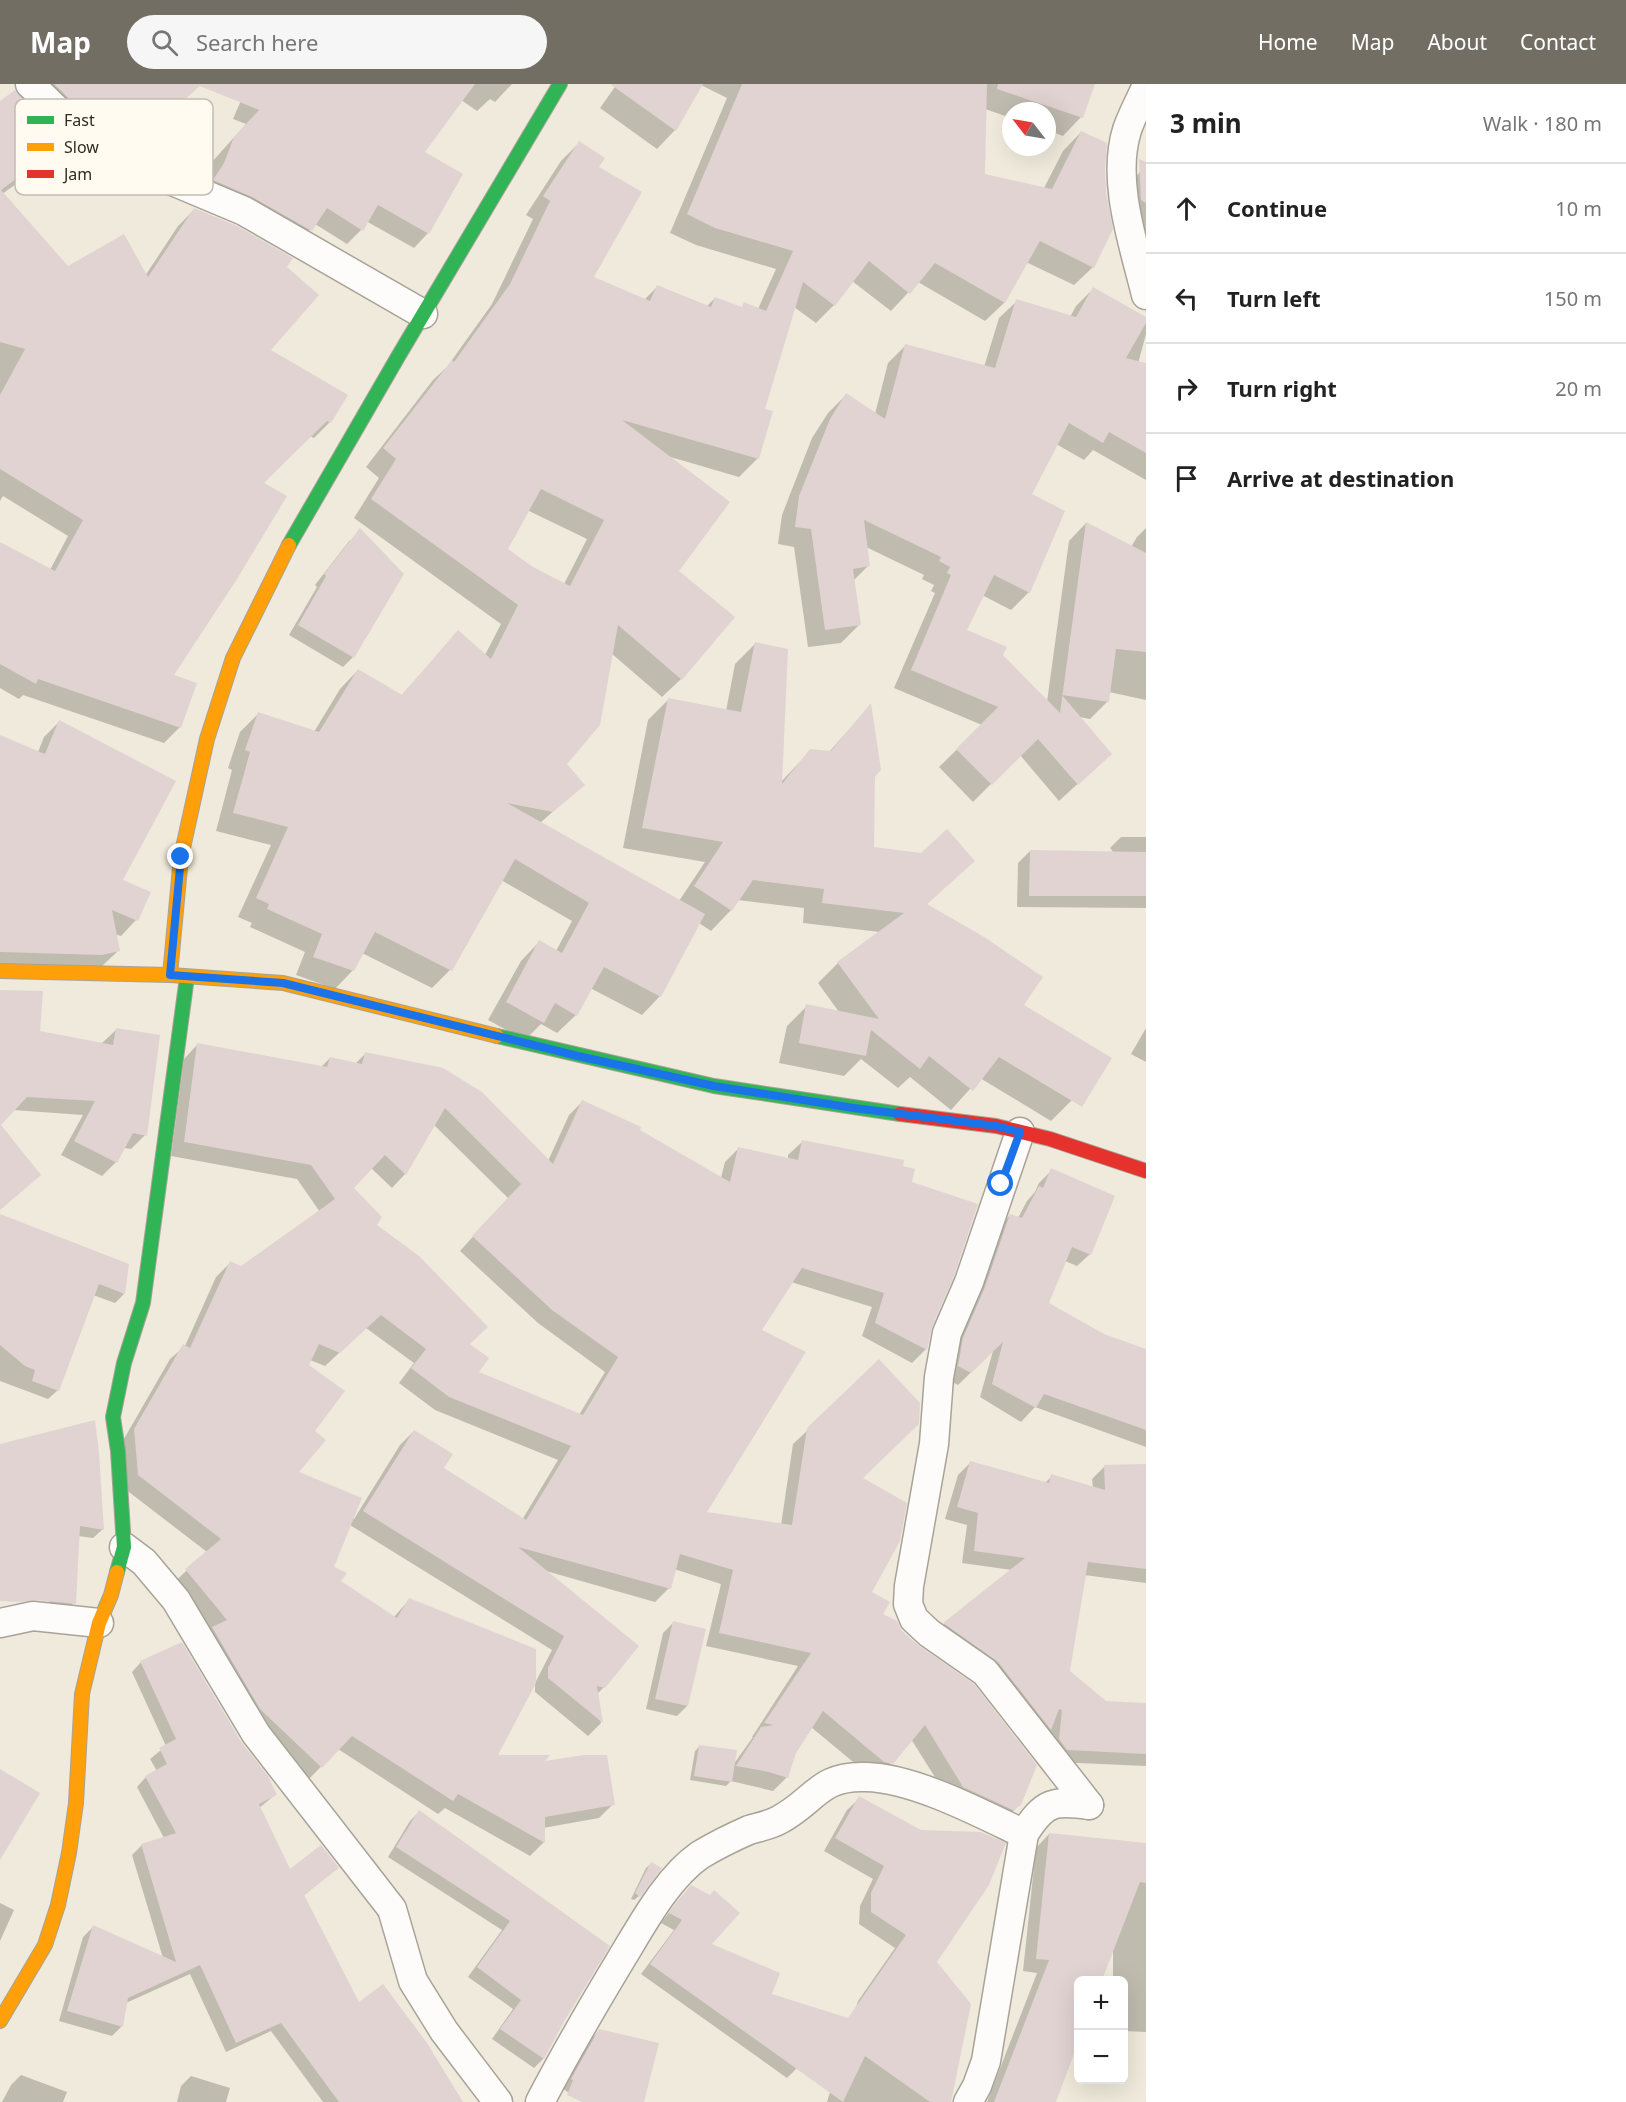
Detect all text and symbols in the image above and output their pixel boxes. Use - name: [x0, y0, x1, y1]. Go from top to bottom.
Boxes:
- search box: [127, 15, 547, 69]
- text: Map: [30, 23, 91, 61]
- icon: search: [148, 26, 181, 59]
- text: Search here: [196, 27, 318, 57]
- text: Home: [1258, 28, 1318, 56]
- text: Map: [1351, 28, 1394, 56]
- text: About: [1427, 28, 1487, 56]
- text: Contact: [1520, 28, 1596, 56]
- legend: [15, 99, 213, 195]
- north arrow: [1002, 102, 1056, 156]
- text: 3 min: [1170, 105, 1242, 141]
- text: Fast: [64, 109, 95, 131]
- text: Walk · 180 m: [1483, 110, 1602, 137]
- text: Slow: [64, 136, 99, 158]
- text: Jam: [62, 163, 92, 185]
- icon: ahead: [1170, 192, 1203, 225]
- text: Continue: [1227, 193, 1327, 223]
- text: 10 m: [1555, 195, 1602, 222]
- icon: left: [1170, 282, 1203, 315]
- text: Turn left: [1227, 283, 1321, 313]
- text: 150 m: [1544, 285, 1602, 312]
- icon: right: [1170, 372, 1203, 405]
- text: Turn right: [1227, 373, 1337, 403]
- text: 20 m: [1555, 375, 1602, 402]
- icon: arrive: [1170, 462, 1203, 495]
- text: Arrive at destination: [1227, 463, 1454, 493]
- route end: [167, 843, 193, 869]
- route start: [987, 1170, 1013, 1196]
- map controls: [1074, 1976, 1128, 2084]
- button: +: [1074, 1976, 1128, 2030]
- button: −: [1074, 2030, 1128, 2084]

